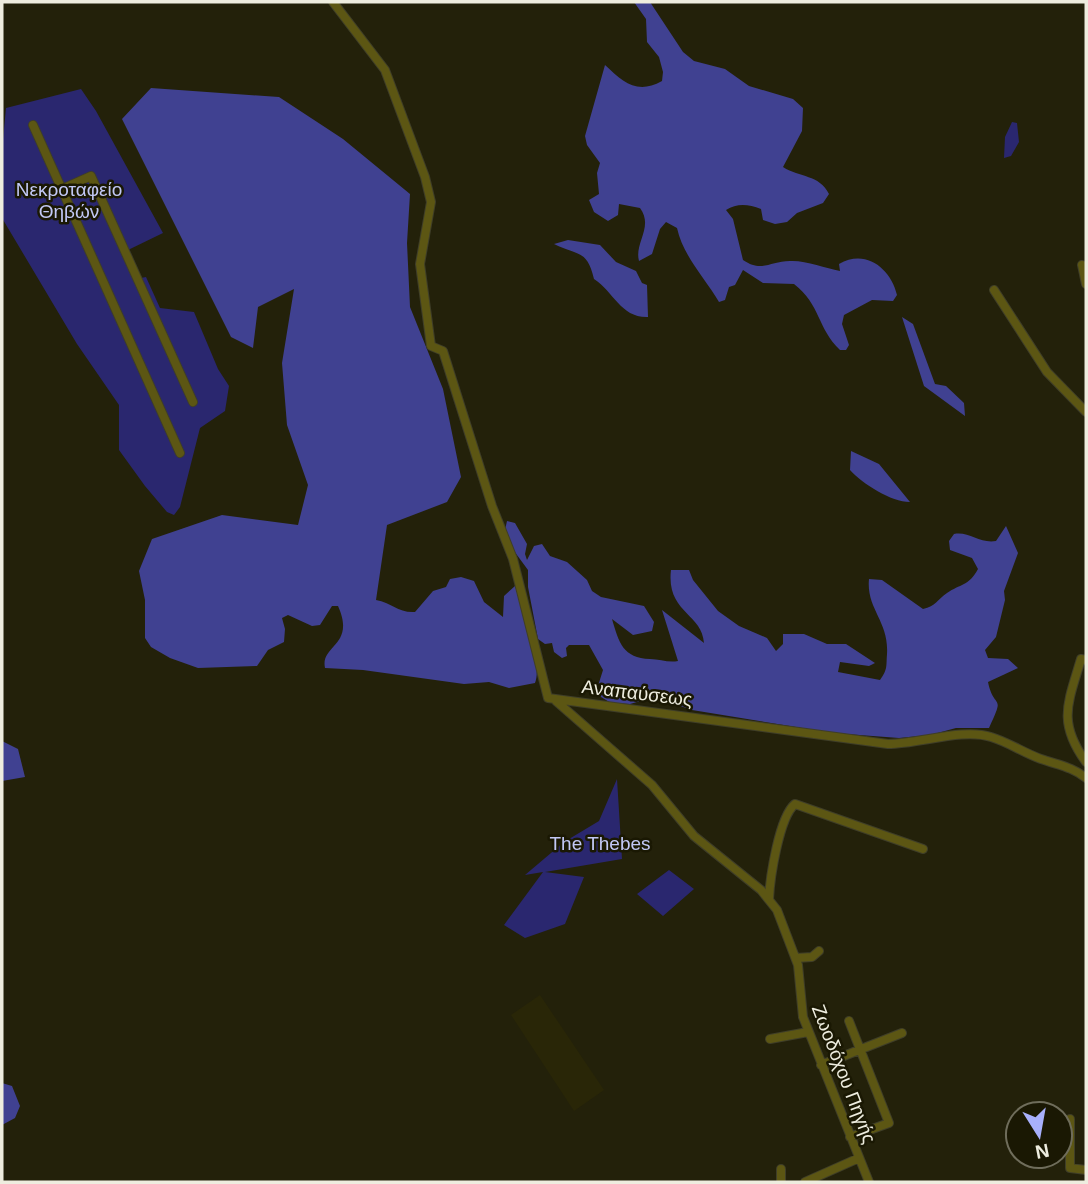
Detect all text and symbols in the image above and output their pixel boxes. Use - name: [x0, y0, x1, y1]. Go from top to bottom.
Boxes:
- park label: Νεκροταφείο Θηβών: [16, 179, 122, 222]
- street label: Αναπαύσεως: [581, 676, 693, 710]
- park label: The Thebes: [549, 833, 651, 854]
- street label: Ζωοδόχου Πηγής: [808, 1002, 880, 1146]
- north arrow: [1004, 1100, 1074, 1170]
- text: N: [1033, 1140, 1051, 1163]

